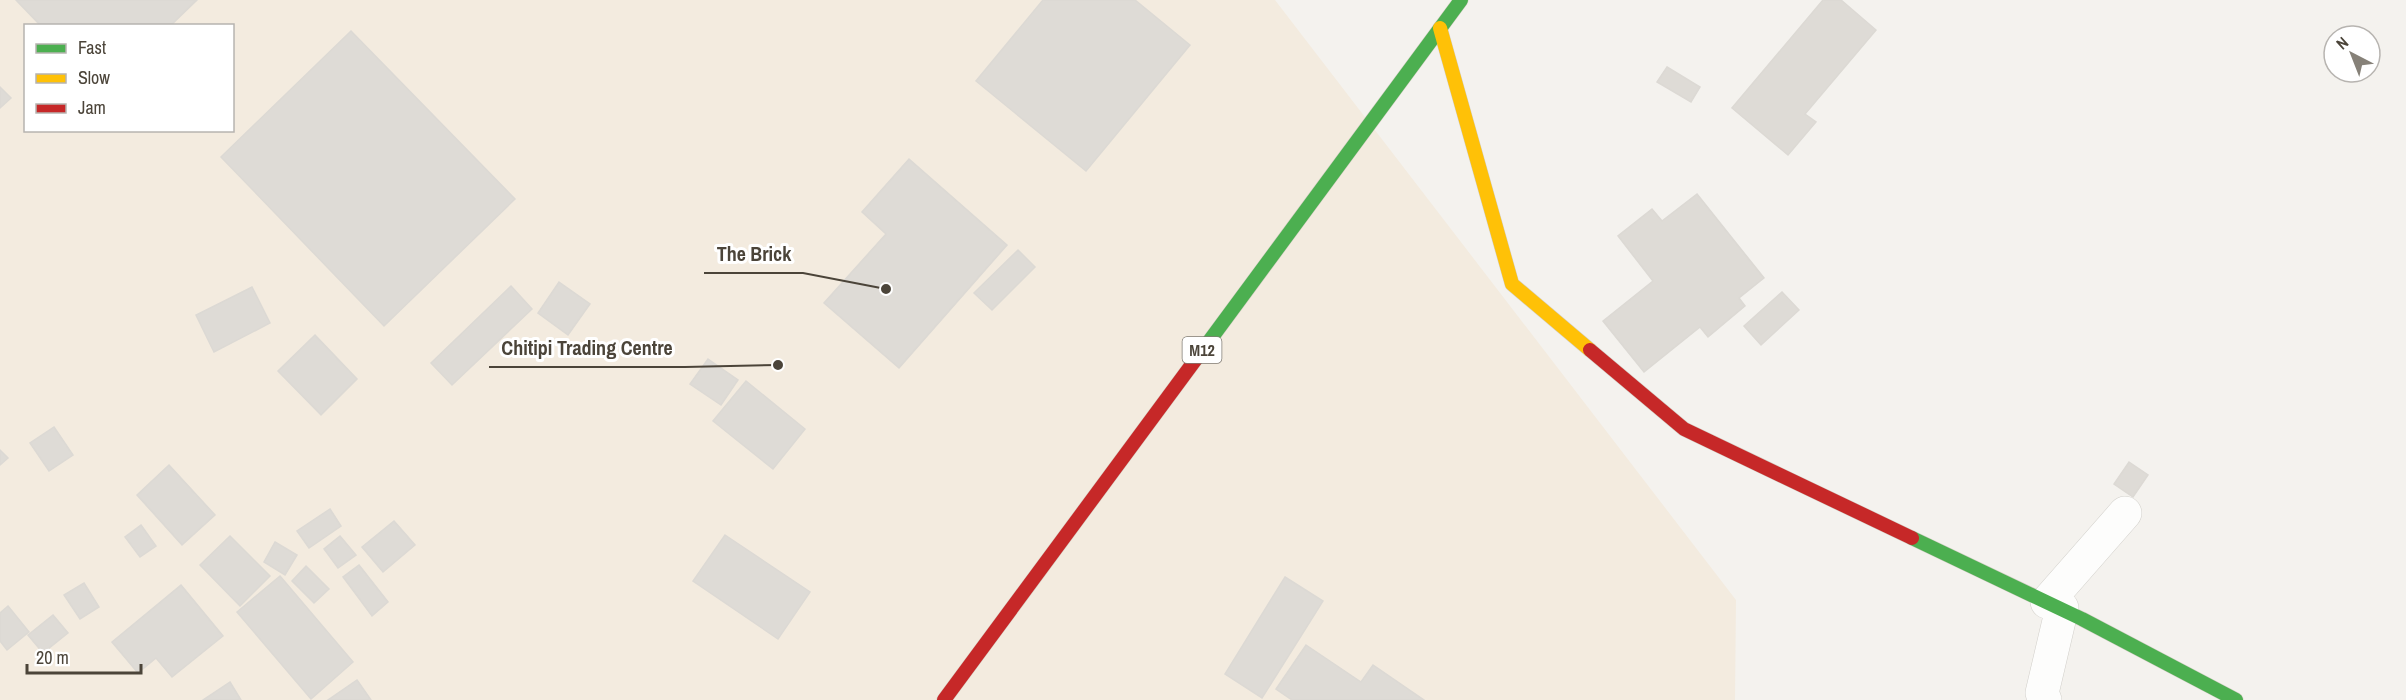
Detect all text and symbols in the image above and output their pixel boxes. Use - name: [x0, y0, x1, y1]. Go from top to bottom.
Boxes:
- legend: [24, 24, 234, 132]
- north arrow: [2322, 24, 2382, 84]
- text: N: [2331, 32, 2353, 54]
- text: Fast: [78, 35, 106, 60]
- text: Slow: [78, 65, 110, 90]
- text: Jam: [78, 95, 106, 120]
- callout: The Brick: [704, 235, 803, 273]
- text: The Brick: [717, 240, 792, 267]
- callout: Chitipi Trading Centre: [489, 329, 685, 367]
- text: Chitipi Trading Centre: [501, 334, 673, 361]
- road number: M12: [1182, 337, 1222, 363]
- scale bar: [27, 637, 141, 675]
- text: 20 m: [36, 645, 69, 670]

